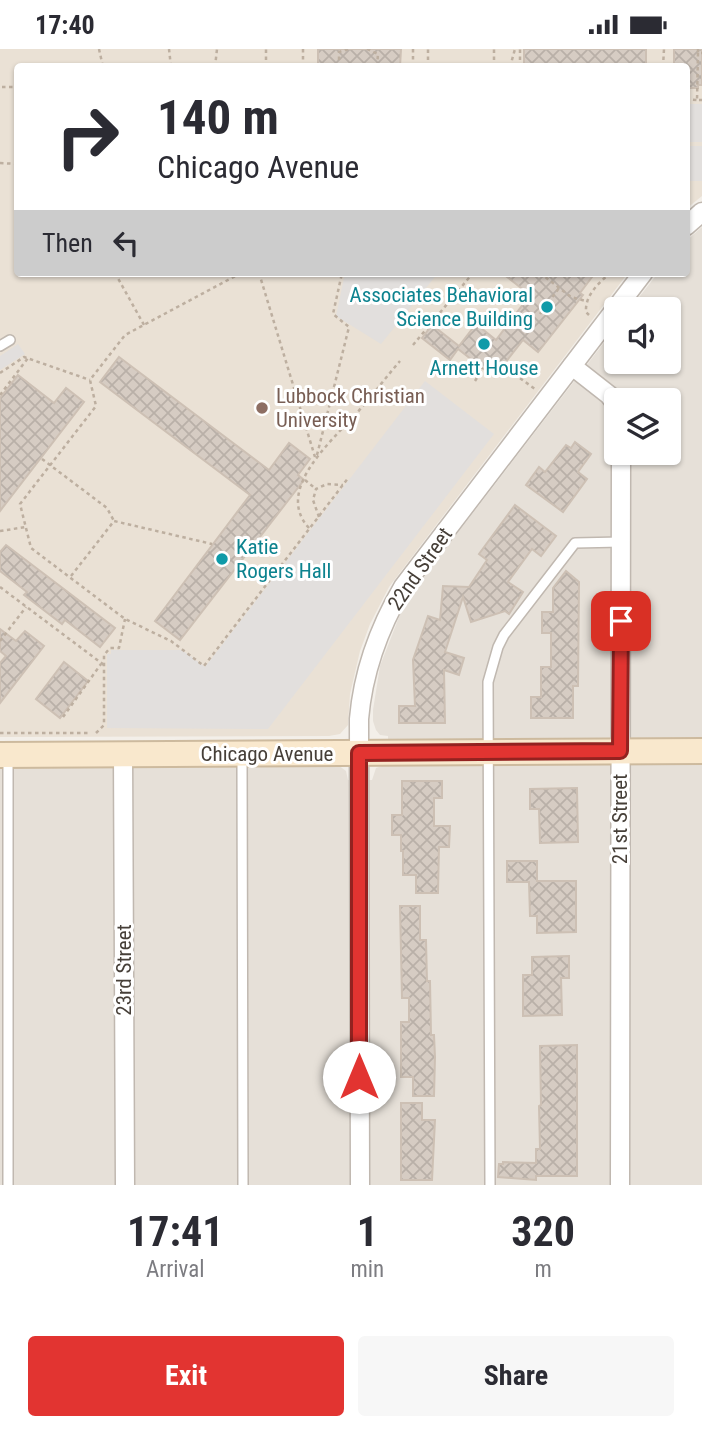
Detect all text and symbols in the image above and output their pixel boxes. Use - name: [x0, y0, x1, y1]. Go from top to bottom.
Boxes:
- text: 17:40: [35, 10, 95, 40]
- text: 140 m: [157, 89, 279, 146]
- icon: right: [42, 91, 133, 182]
- text: Chicago Avenue: [157, 148, 359, 186]
- icon: left: [107, 224, 145, 262]
- text: Then: [42, 228, 93, 258]
- place label: Associates Behavioral Science Building: [350, 283, 533, 331]
- map controls: [604, 297, 681, 465]
- button: sound: [604, 297, 681, 374]
- marker: Associates Behavioral Science Building: [539, 299, 555, 315]
- marker: Arnett House: [476, 336, 492, 352]
- place label: Arnett House: [430, 356, 539, 380]
- place label: Lubbock Christian University: [276, 384, 425, 432]
- button: layers: [604, 388, 681, 465]
- marker: Lubbock Christian University: [254, 400, 270, 416]
- street label: 22nd Street: [383, 523, 457, 615]
- place label: Katie Rogers Hall: [236, 535, 331, 583]
- marker: Katie Rogers Hall: [214, 551, 230, 567]
- pin: [591, 591, 651, 651]
- icon: arrive: [602, 602, 640, 640]
- street label: Chicago Avenue: [201, 742, 334, 766]
- street label: 21st Street: [608, 774, 632, 864]
- street label: 23rd Street: [112, 924, 136, 1016]
- position arrow: [322, 1040, 396, 1114]
- text: 17:41: [127, 1207, 223, 1256]
- text: 1: [357, 1207, 378, 1256]
- text: 320: [511, 1207, 575, 1256]
- text: Arrival: [146, 1256, 204, 1283]
- text: min: [350, 1256, 384, 1283]
- text: m: [534, 1256, 552, 1283]
- button: Exit: [28, 1336, 344, 1416]
- button: Share: [358, 1336, 674, 1416]

